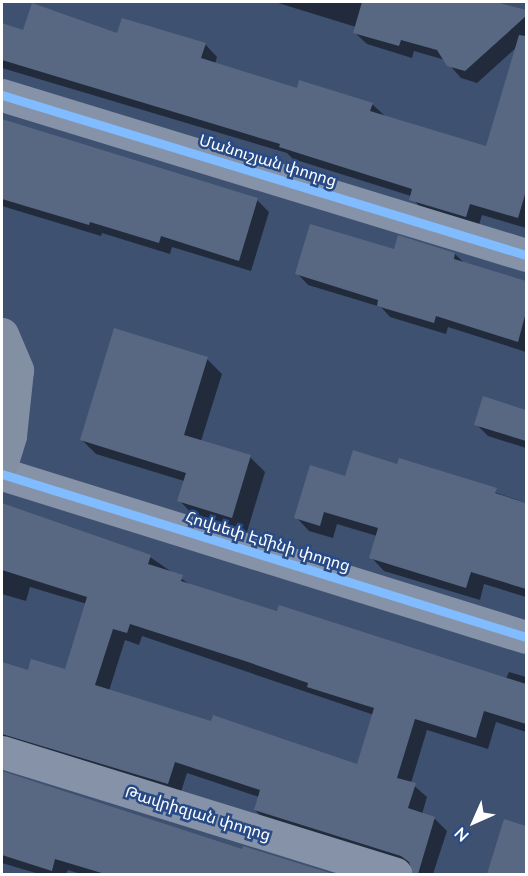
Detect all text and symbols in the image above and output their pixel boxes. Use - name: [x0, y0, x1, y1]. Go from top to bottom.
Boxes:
- street label: Մանուշյան փողոց: [197, 130, 339, 190]
- street label: Հովսեփ Էմինի փողոց: [183, 507, 353, 575]
- street label: Թավրիզյան փողոց: [123, 782, 273, 844]
- north arrow: [444, 792, 504, 852]
- text: N: [450, 824, 472, 846]

